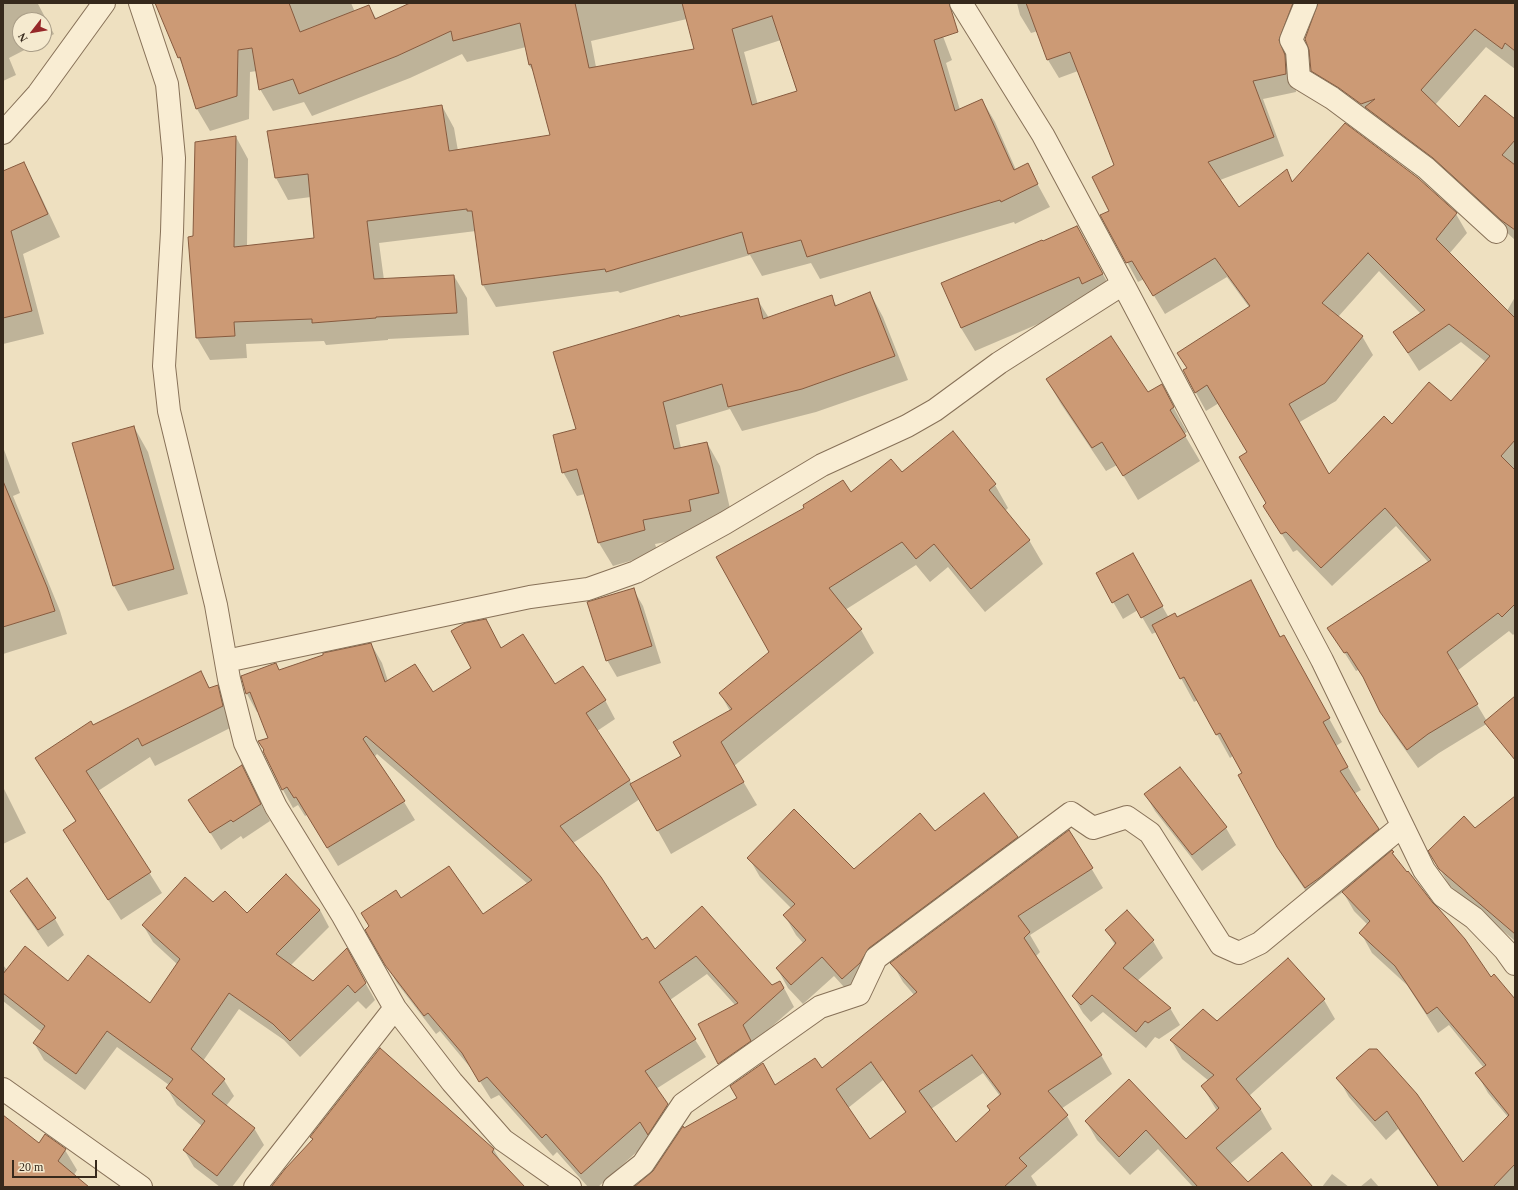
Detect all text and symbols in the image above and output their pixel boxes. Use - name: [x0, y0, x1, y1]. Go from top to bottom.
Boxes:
- north arrow: [12, 12, 52, 52]
- text: N: [15, 31, 30, 44]
- scale bar: [14, 1152, 99, 1178]
- text: 20 m: [19, 1160, 43, 1174]

